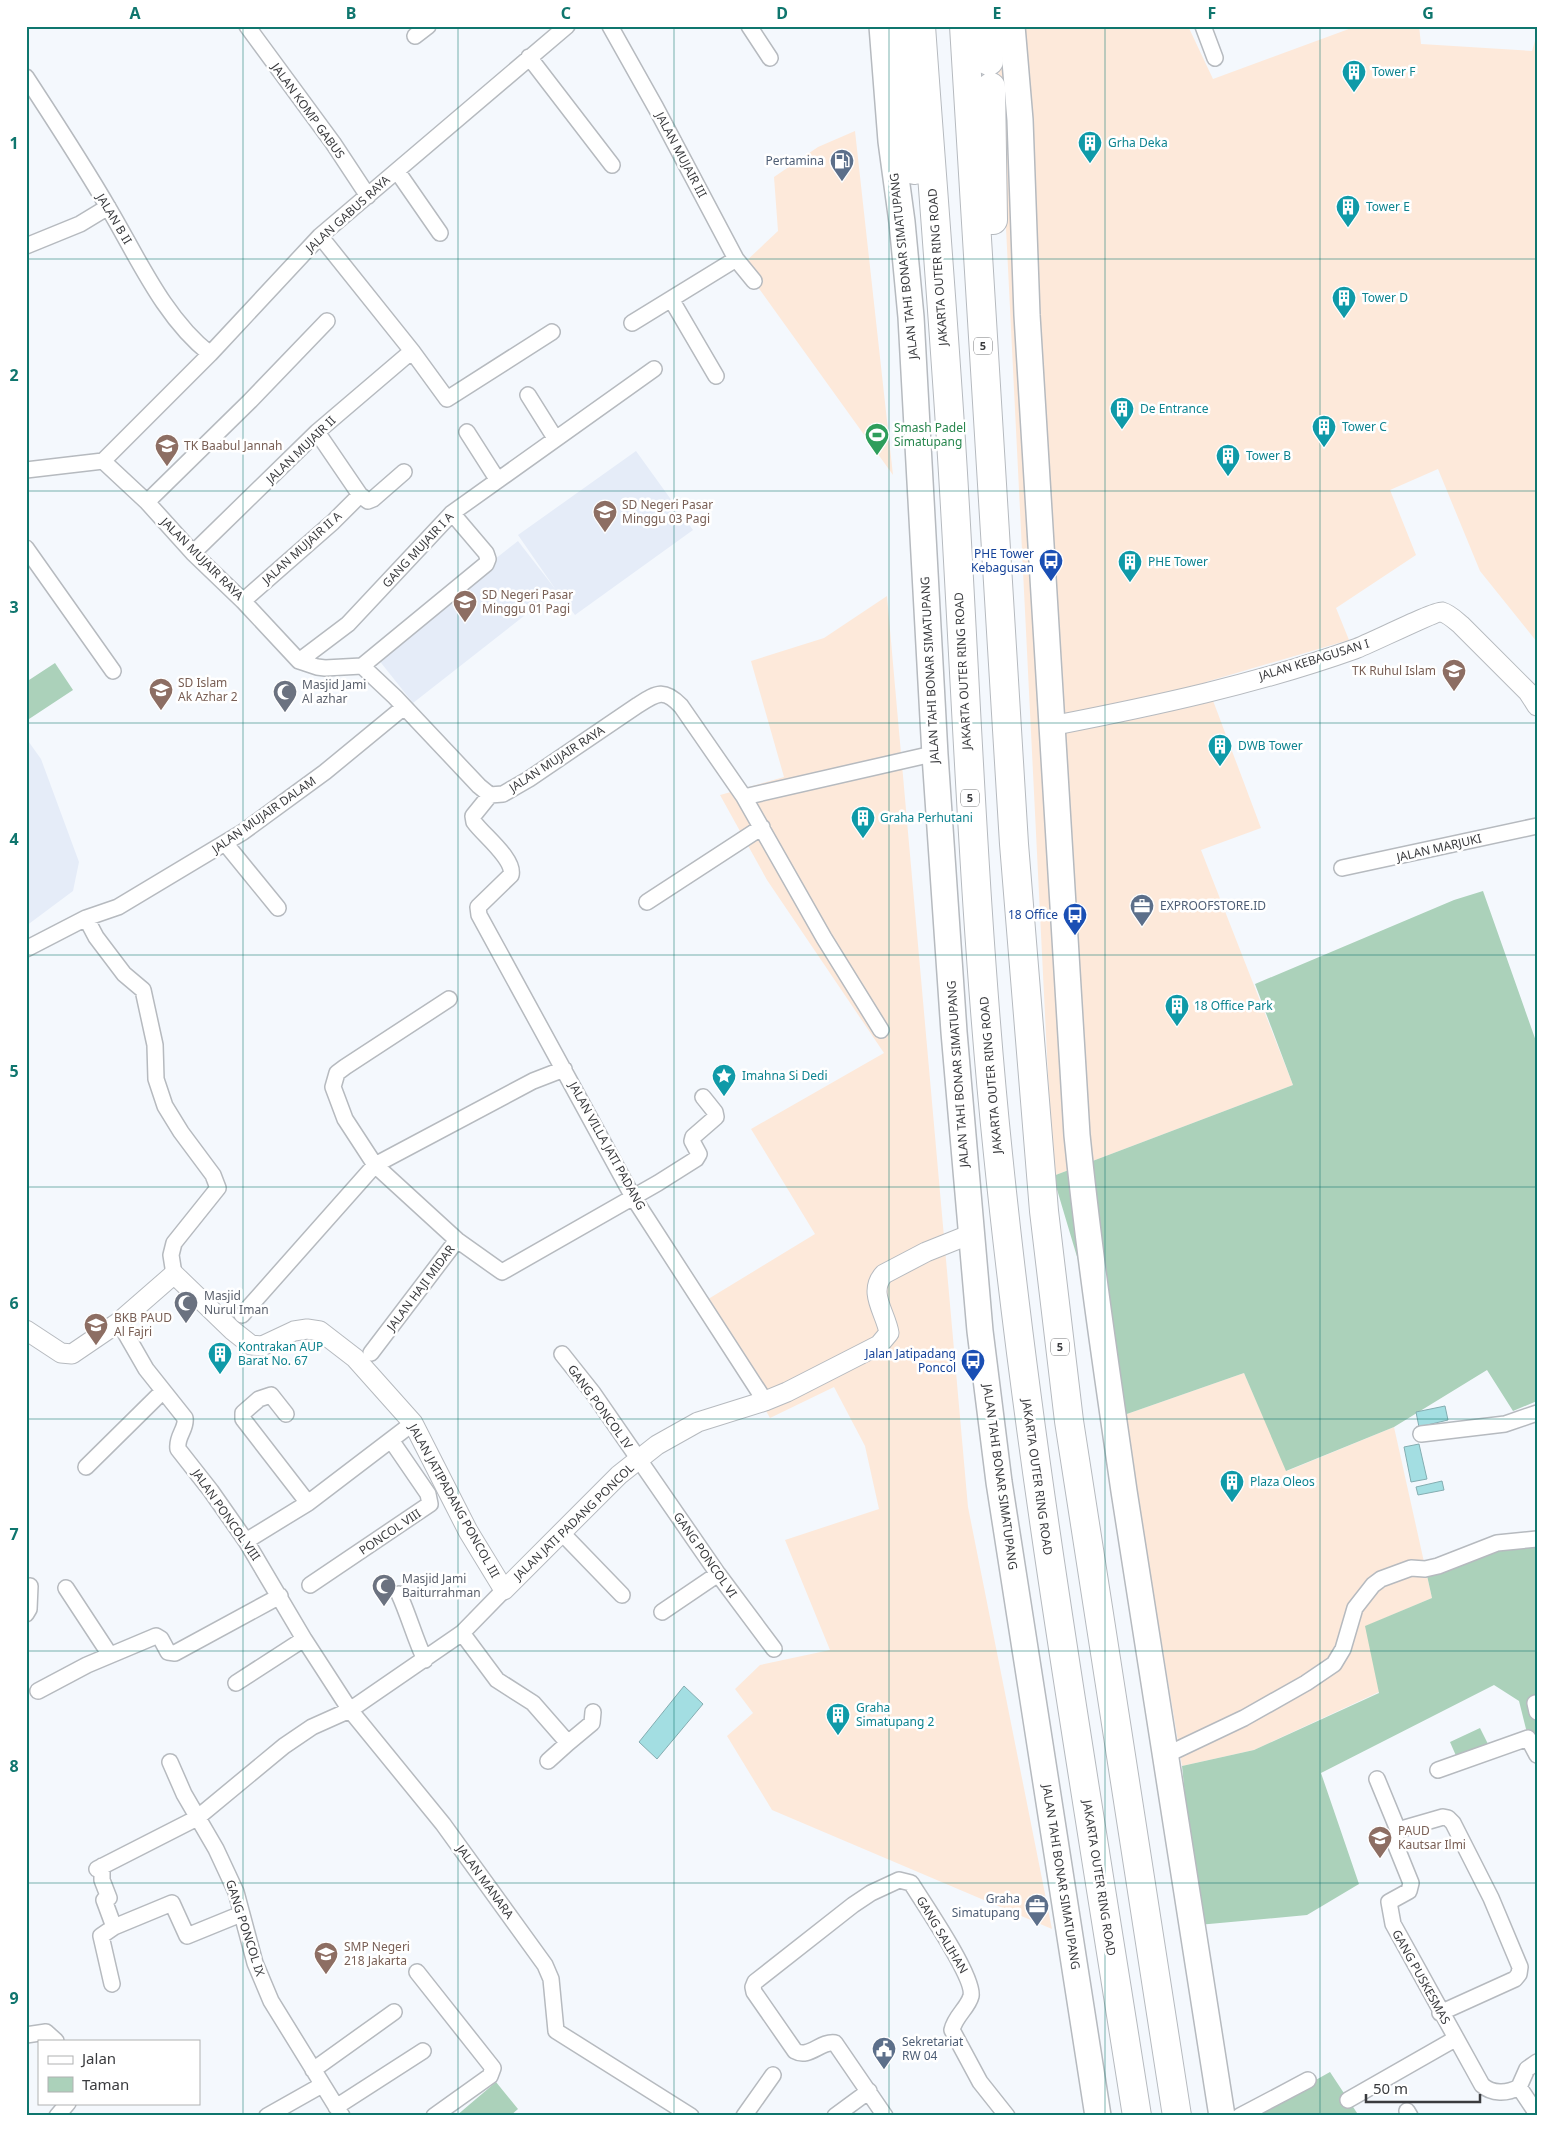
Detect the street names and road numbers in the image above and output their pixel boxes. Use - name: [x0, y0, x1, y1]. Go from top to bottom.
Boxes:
- street label: JALAN KOMP GABUS: [267, 59, 349, 162]
- street label: JALAN MUJAIR III: [651, 108, 711, 201]
- street label: JALAN GABUS RAYA: [301, 171, 394, 257]
- street label: JALAN TAHI BONAR SIMATUPANG: [885, 172, 922, 361]
- street label: JAKARTA OUTER RING ROAD: [924, 188, 952, 347]
- street label: JALAN B II: [92, 189, 136, 247]
- road number: 5: [974, 338, 992, 354]
- street label: JALAN MUJAIR II: [261, 412, 339, 488]
- street label: JALAN MUJAIR II A: [258, 507, 345, 589]
- street label: GANG MUJAIR I A: [378, 508, 457, 591]
- street label: JALAN MUJAIR RAYA: [157, 513, 248, 604]
- street label: JALAN TAHI BONAR SIMATUPANG: [916, 576, 943, 765]
- street label: JAKARTA OUTER RING ROAD: [950, 592, 975, 751]
- street label: JALAN KEBAGUSAN I: [1256, 635, 1371, 685]
- street label: JALAN MUJAIR RAYA: [505, 721, 608, 796]
- street label: JALAN MUJAIR DALAM: [207, 772, 319, 858]
- road number: 5: [961, 790, 979, 806]
- street label: JALAN MARJUKI: [1394, 829, 1483, 866]
- street label: JALAN TAHI BONAR SIMATUPANG: [942, 980, 973, 1169]
- street label: JAKARTA OUTER RING ROAD: [975, 996, 1006, 1155]
- street label: JALAN VILLA JATI PADANG: [565, 1078, 650, 1213]
- street label: JALAN HAJI MIDAR: [382, 1241, 459, 1335]
- road number: 5: [1051, 1338, 1069, 1355]
- street label: GANG PONCOL IV: [564, 1361, 637, 1453]
- street label: JALAN TAHI BONAR SIMATUPANG: [979, 1382, 1022, 1571]
- street label: JAKARTA OUTER RING ROAD: [1018, 1397, 1057, 1556]
- street label: JALAN JATIPADANG PONCOL III: [404, 1420, 504, 1581]
- street label: JALAN JATI PADANG PONCOL: [509, 1459, 638, 1584]
- street label: JALAN PONCOL VIII: [188, 1465, 264, 1564]
- street label: PONCOL VIII: [355, 1505, 424, 1559]
- street label: GANG PONCOL VI: [670, 1509, 741, 1601]
- street label: JALAN TAHI BONAR SIMATUPANG: [1038, 1782, 1085, 1971]
- street label: JAKARTA OUTER RING ROAD: [1079, 1798, 1120, 1957]
- street label: JALAN MANARA: [452, 1840, 518, 1922]
- street label: GANG PONCOL IX: [222, 1877, 269, 1978]
- street label: GANG SALIHAN: [913, 1893, 972, 1977]
- street label: GANG PUSKESMAS: [1388, 1926, 1455, 2028]

